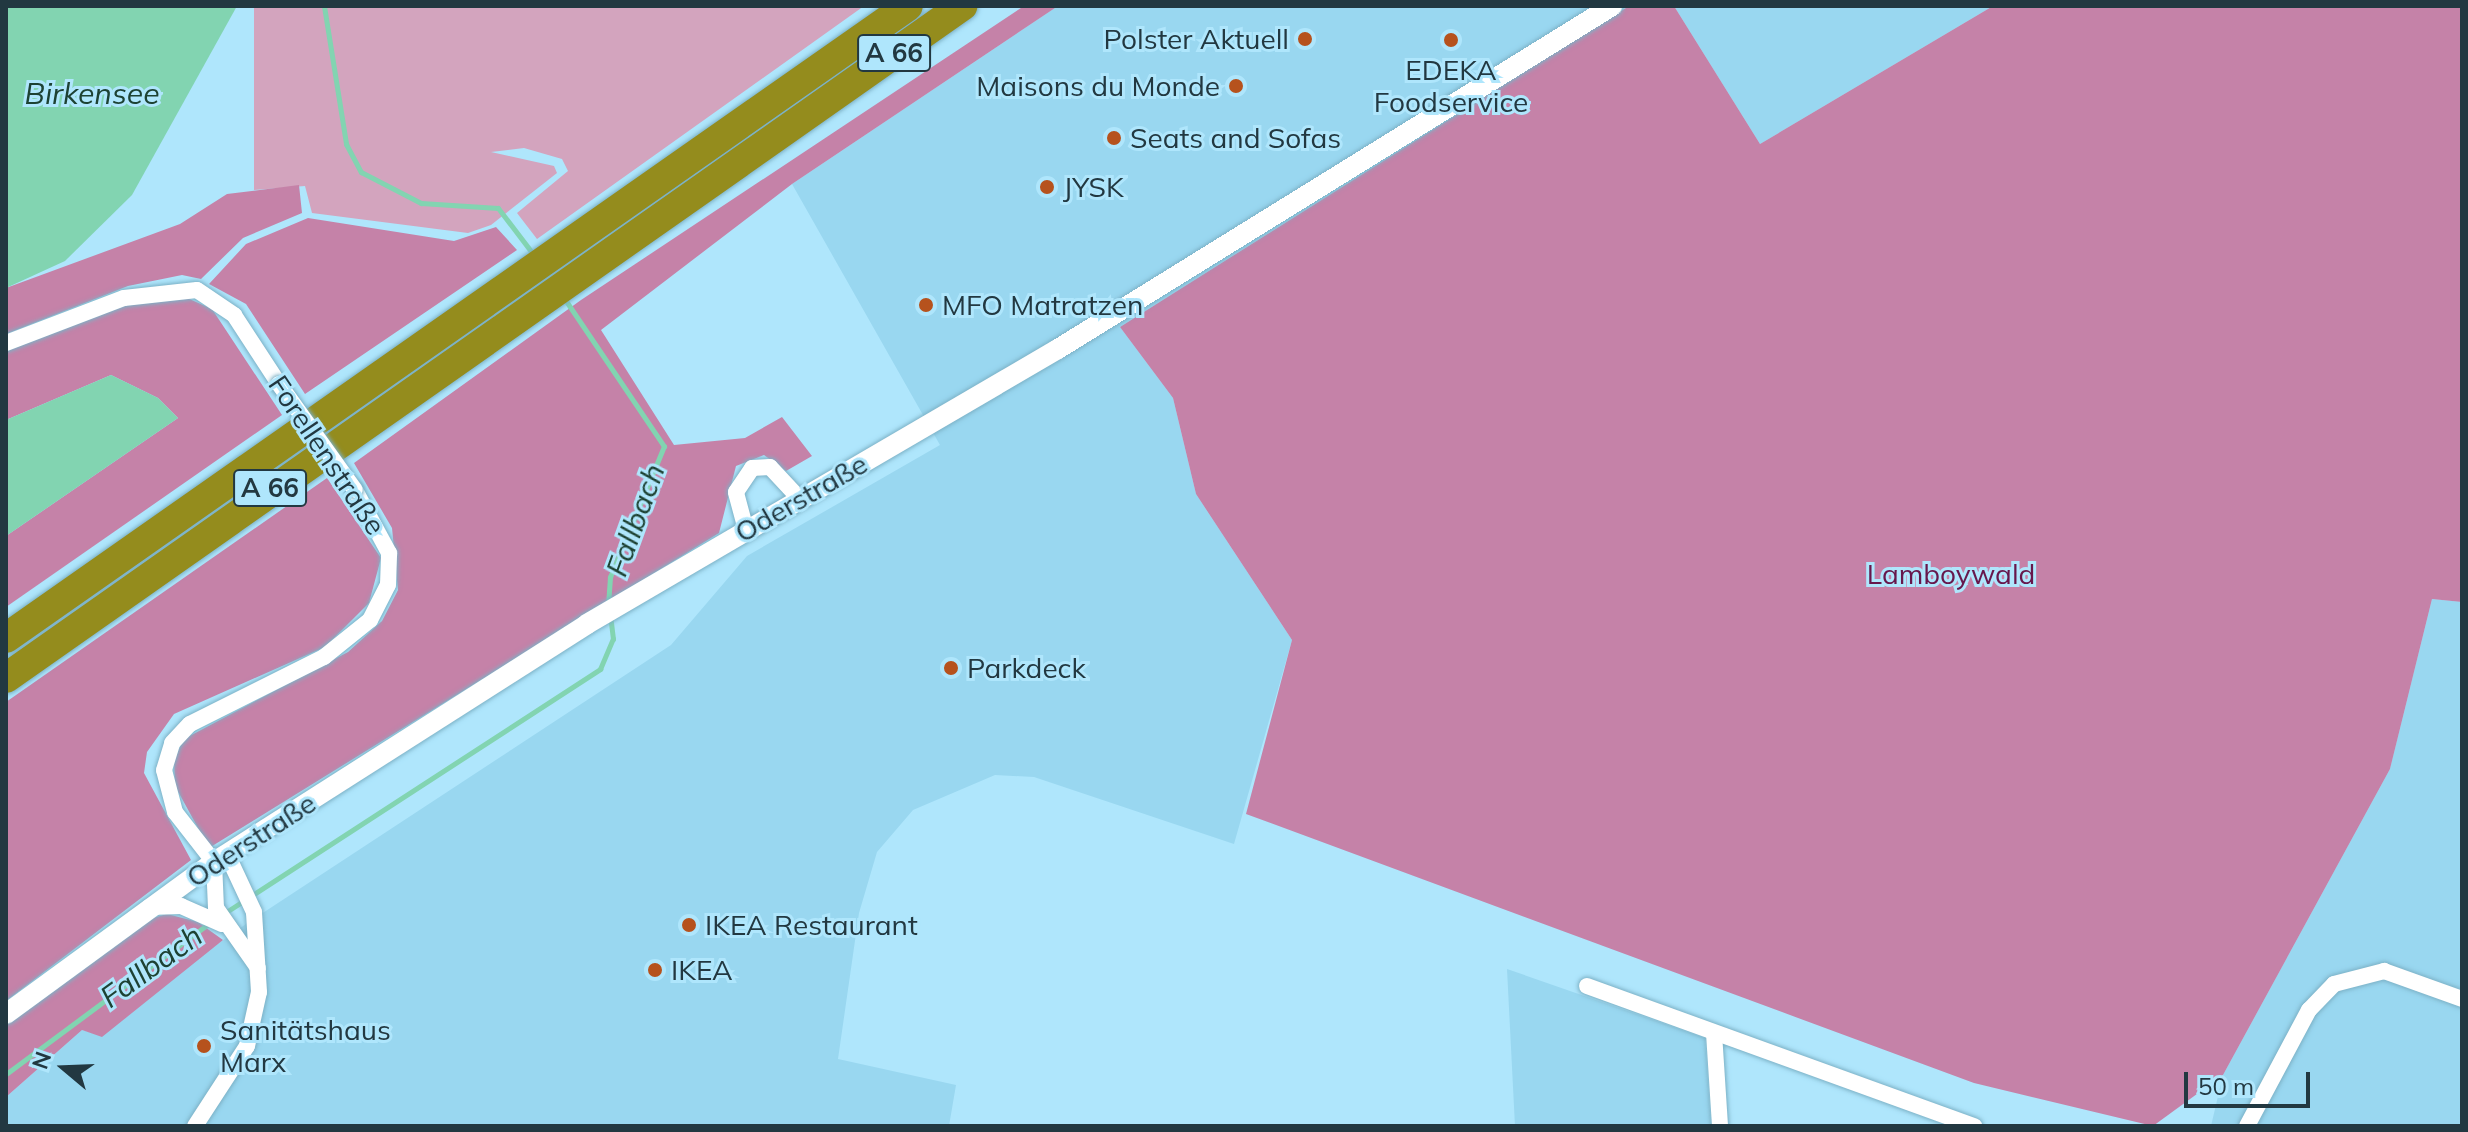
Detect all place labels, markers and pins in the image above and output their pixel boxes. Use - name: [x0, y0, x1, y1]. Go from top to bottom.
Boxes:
- place label: Polster Aktuell: [1103, 22, 1289, 56]
- marker: Polster Aktuell: [1296, 30, 1314, 48]
- marker: EDEKA Foodservice: [1442, 31, 1460, 49]
- place label: EDEKA Foodservice: [1374, 53, 1528, 119]
- place label: Maisons du Monde: [976, 69, 1220, 103]
- marker: Maisons du Monde: [1227, 77, 1245, 95]
- place label: Seats and Sofas: [1130, 121, 1341, 155]
- marker: Seats and Sofas: [1105, 129, 1123, 147]
- place label: JYSK: [1063, 170, 1124, 204]
- marker: JYSK: [1038, 178, 1056, 196]
- place label: MFO Matratzen: [942, 288, 1143, 322]
- marker: MFO Matratzen: [917, 296, 935, 314]
- place label: Parkdeck: [967, 651, 1086, 685]
- marker: Parkdeck: [942, 659, 960, 677]
- place label: IKEA Restaurant: [705, 908, 918, 942]
- marker: IKEA Restaurant: [680, 916, 698, 934]
- place label: IKEA: [671, 953, 733, 987]
- marker: IKEA: [646, 961, 664, 979]
- place label: Sanitätshaus Marx: [220, 1013, 391, 1079]
- marker: Sanitätshaus Marx: [195, 1037, 213, 1055]

